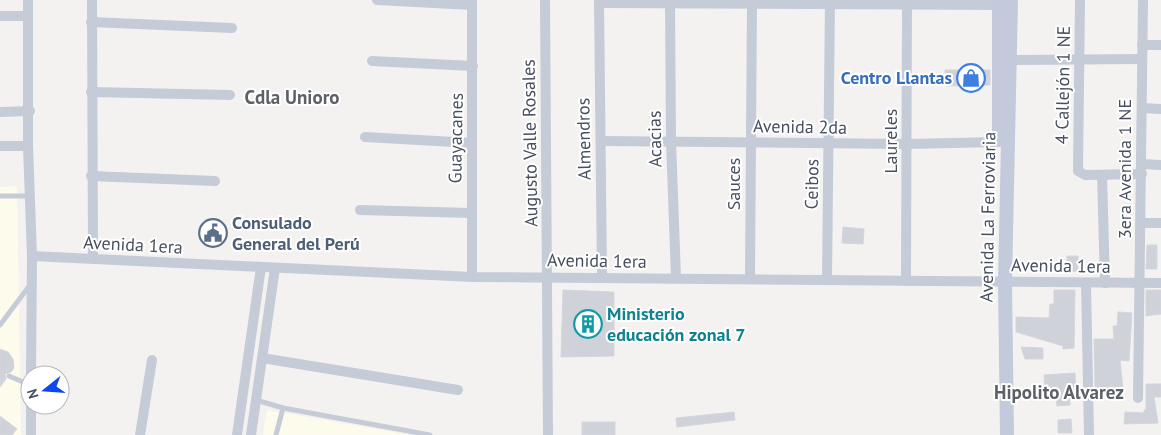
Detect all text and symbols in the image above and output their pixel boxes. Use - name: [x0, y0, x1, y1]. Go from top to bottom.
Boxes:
- street label: 4 Callejón 1 NE: [1050, 25, 1075, 145]
- street label: Augusto Valle Rosales: [517, 59, 542, 227]
- shop icon: Centro Llantas: [956, 63, 986, 93]
- place label: Centro Llantas: [841, 66, 952, 89]
- district label: Cdla Unioro: [244, 85, 340, 109]
- street label: Guayacanes: [443, 93, 468, 183]
- street label: Almendros: [571, 98, 596, 180]
- street label: 3era Avenida 1 NE: [1113, 99, 1136, 239]
- street label: Laureles: [879, 109, 902, 173]
- street label: Acacias: [643, 110, 666, 168]
- street label: Avenida 2da: [753, 114, 847, 139]
- street label: Avenida La Ferroviaria: [975, 131, 1000, 303]
- street label: Sauces: [722, 158, 745, 210]
- street label: Ceibos: [800, 159, 823, 209]
- place label: Consulado General del Perú: [232, 211, 360, 255]
- public building icon: Consulado General del Perú: [198, 218, 228, 248]
- street label: Avenida 1era: [83, 230, 183, 259]
- street label: Avenida 1era: [547, 248, 647, 273]
- street label: Avenida 1era: [1011, 253, 1111, 278]
- place label: Ministerio educación zonal 7: [607, 302, 745, 346]
- building icon: Ministerio educación zonal 7: [573, 309, 603, 339]
- north arrow: [20, 365, 70, 415]
- district label: Hipolito Alvarez: [994, 380, 1124, 404]
- text: N: [23, 387, 43, 401]

